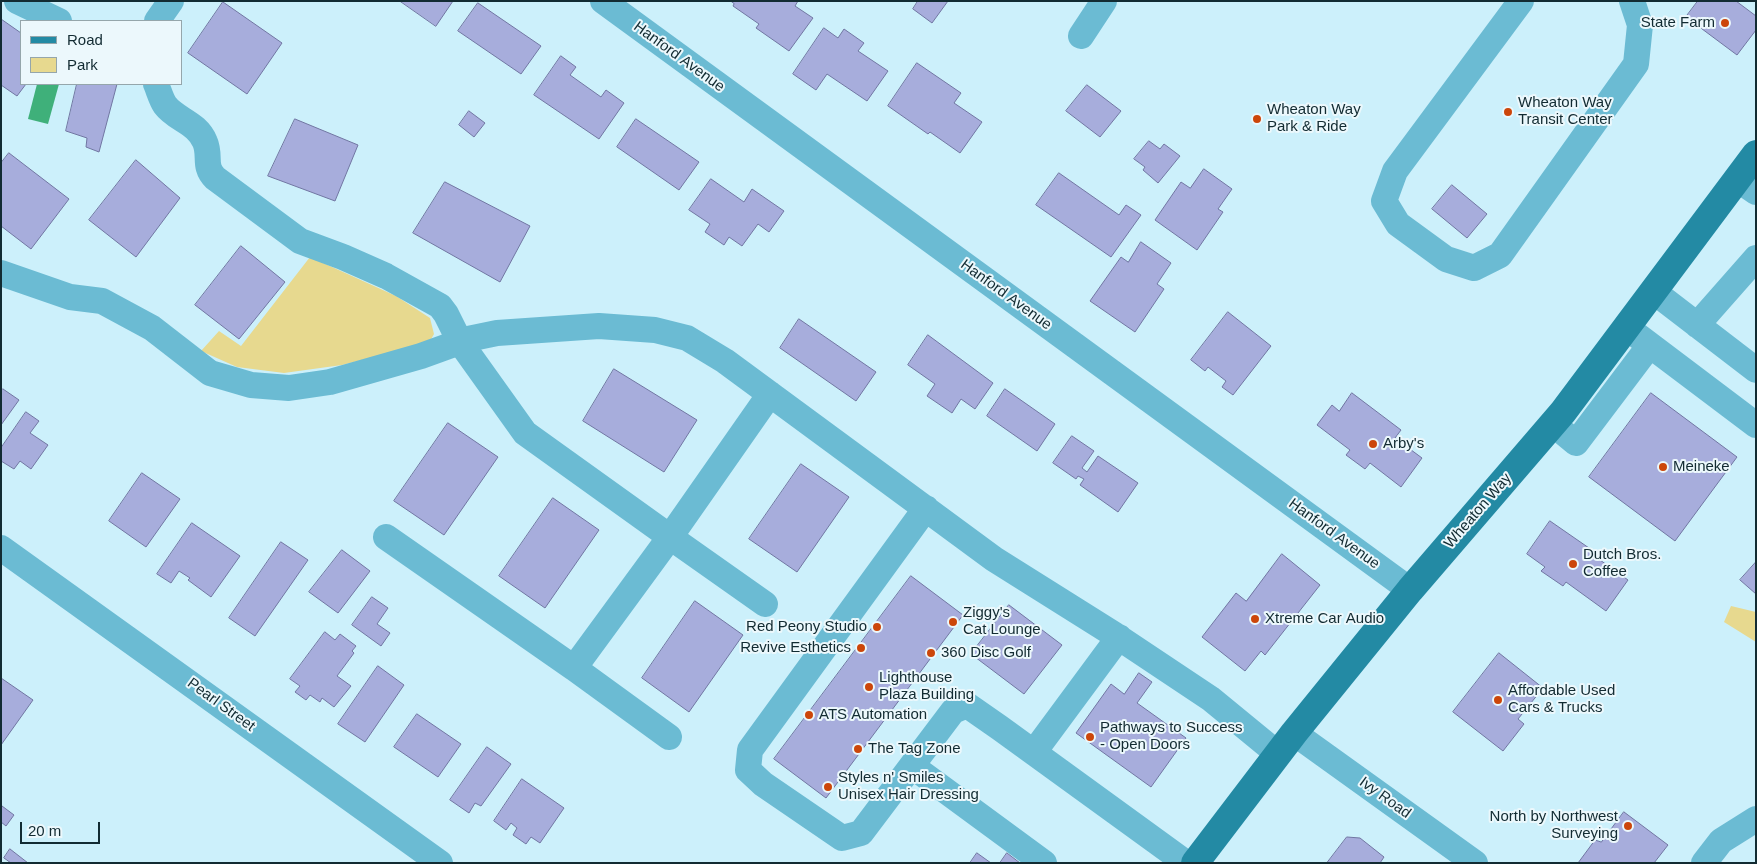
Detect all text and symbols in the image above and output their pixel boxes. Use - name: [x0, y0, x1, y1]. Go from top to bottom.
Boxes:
- place label: State Farm: [1641, 14, 1715, 32]
- marker: State Farm: [1719, 17, 1731, 29]
- street label: Hanford Avenue: [630, 18, 728, 96]
- legend: [20, 20, 182, 85]
- text: Road: [67, 31, 103, 48]
- text: Park: [67, 56, 98, 73]
- place label: Wheaton Way Transit Center: [1518, 94, 1612, 129]
- place label: Wheaton Way Park & Ride: [1267, 101, 1361, 136]
- marker: Wheaton Way Transit Center: [1502, 106, 1514, 118]
- marker: Wheaton Way Park & Ride: [1251, 113, 1263, 125]
- street label: Hanford Avenue: [957, 256, 1055, 334]
- place label: Arby's: [1383, 435, 1424, 453]
- marker: Arby's: [1367, 438, 1379, 450]
- place label: Meineke: [1673, 458, 1730, 476]
- marker: Meineke: [1657, 461, 1669, 473]
- street label: Wheaton Way: [1440, 470, 1516, 552]
- street label: Hanford Avenue: [1285, 495, 1383, 573]
- place label: Dutch Bros. Coffee: [1583, 546, 1661, 581]
- marker: Dutch Bros. Coffee: [1567, 558, 1579, 570]
- place label: Ziggy's Cat Lounge: [963, 604, 1041, 639]
- place label: Xtreme Car Audio: [1265, 610, 1384, 628]
- marker: Xtreme Car Audio: [1249, 613, 1261, 625]
- marker: Ziggy's Cat Lounge: [947, 616, 959, 628]
- place label: Red Peony Studio: [746, 618, 867, 636]
- marker: Red Peony Studio: [871, 621, 883, 633]
- place label: Revive Esthetics: [740, 639, 851, 657]
- marker: Revive Esthetics: [855, 642, 867, 654]
- place label: 360 Disc Golf: [941, 644, 1031, 662]
- marker: 360 Disc Golf: [925, 647, 937, 659]
- place label: Lighthouse Plaza Building: [879, 669, 974, 704]
- street label: Pearl Street: [184, 674, 258, 736]
- marker: Lighthouse Plaza Building: [863, 681, 875, 693]
- place label: Affordable Used Cars & Trucks: [1508, 682, 1615, 717]
- marker: Affordable Used Cars & Trucks: [1492, 694, 1504, 706]
- place label: ATS Automation: [819, 706, 927, 724]
- marker: ATS Automation: [803, 709, 815, 721]
- place label: Pathways to Success - Open Doors: [1100, 719, 1243, 754]
- marker: Pathways to Success - Open Doors: [1084, 731, 1096, 743]
- place label: The Tag Zone: [868, 740, 961, 758]
- marker: The Tag Zone: [852, 743, 864, 755]
- place label: Styles n' Smiles Unisex Hair Dressing: [838, 769, 979, 804]
- street label: Ivy Road: [1356, 773, 1414, 823]
- marker: Styles n' Smiles Unisex Hair Dressing: [822, 781, 834, 793]
- place label: North by Northwest Surveying: [1490, 808, 1618, 843]
- scale bar: [22, 812, 102, 844]
- marker: North by Northwest Surveying: [1622, 820, 1634, 832]
- text: 20 m: [28, 822, 61, 839]

